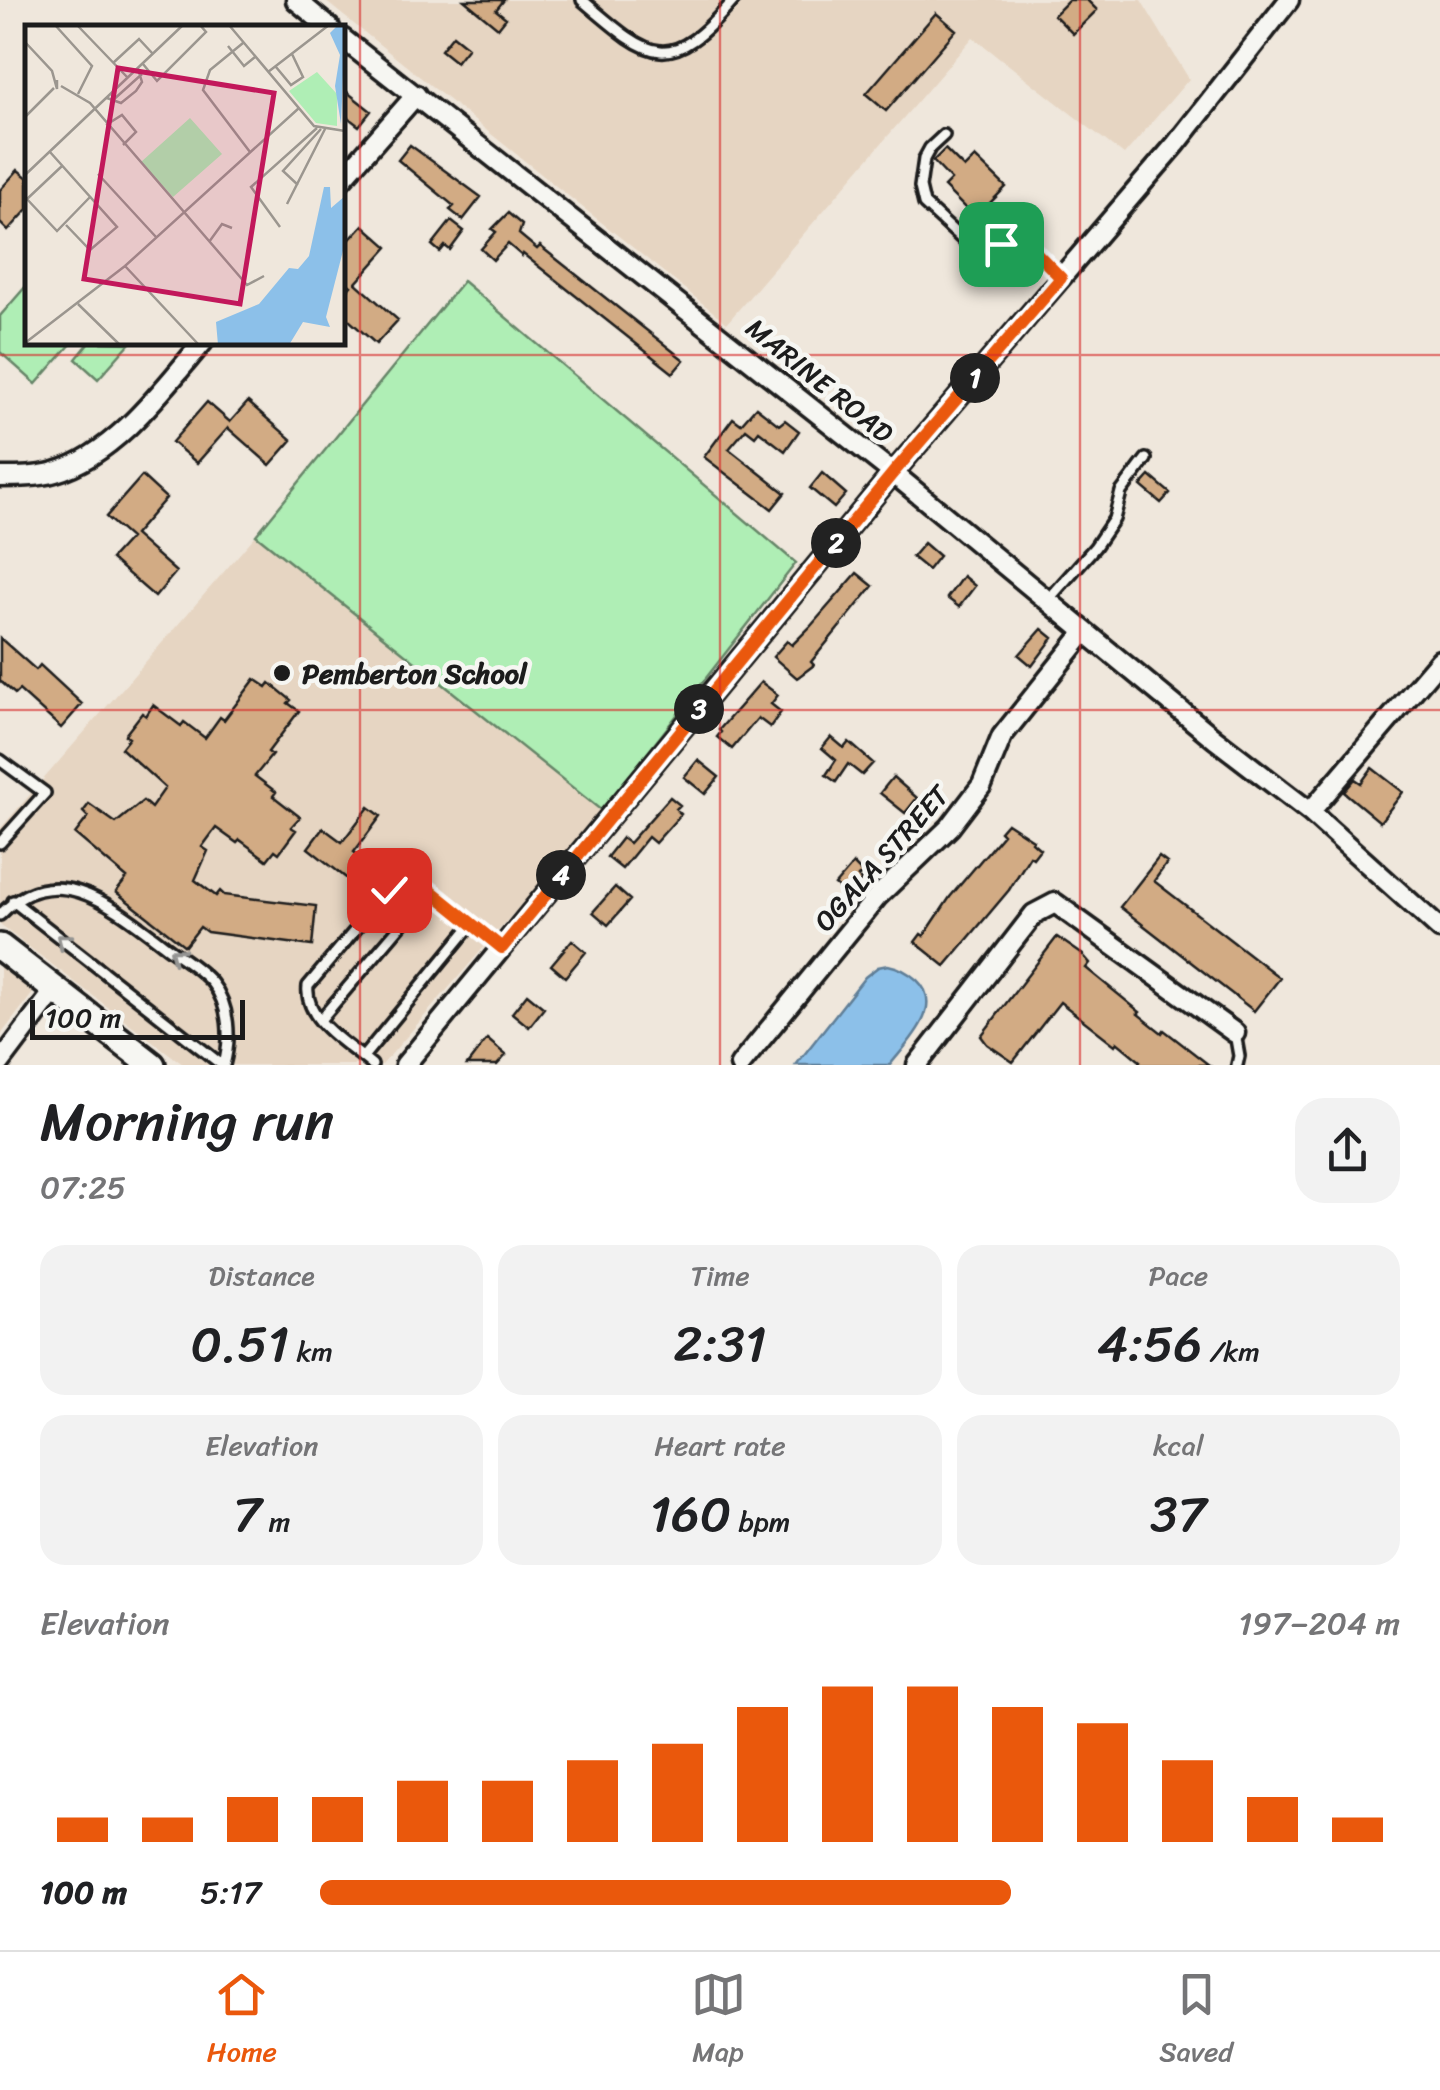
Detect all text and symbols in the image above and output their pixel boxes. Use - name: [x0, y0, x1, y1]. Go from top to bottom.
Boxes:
- inset map: [25, 25, 345, 345]
- pin: [959, 202, 1044, 287]
- icon: arrive: [974, 217, 1029, 272]
- street label: MARINE ROAD: [735, 305, 905, 456]
- pin: 1: [950, 353, 1000, 403]
- text: 1: [969, 353, 981, 402]
- pin: 2: [811, 518, 861, 568]
- text: 2: [828, 518, 844, 567]
- place label: Pemberton School: [302, 649, 528, 698]
- marker: Pemberton School: [271, 662, 293, 684]
- pin: 3: [674, 684, 724, 734]
- text: 3: [691, 684, 707, 733]
- street label: OGALA STREET: [801, 772, 963, 943]
- pin: [347, 848, 432, 933]
- pin: 4: [536, 850, 586, 900]
- text: 4: [552, 850, 570, 899]
- icon: check: [362, 863, 417, 918]
- one-way arrow: [56, 935, 74, 952]
- one-way arrow: [169, 949, 187, 966]
- text: 100 m: [45, 993, 121, 1042]
- scale bar: [30, 995, 245, 1040]
- text: Morning run: [40, 1073, 334, 1170]
- button: share: [1295, 1098, 1400, 1203]
- text: 07:25: [40, 1159, 126, 1216]
- text: Distance: [209, 1251, 315, 1300]
- text: Time: [690, 1251, 750, 1300]
- text: Pace: [1149, 1251, 1208, 1300]
- text: 0.51: [190, 1300, 289, 1389]
- text: 2:31: [674, 1300, 766, 1389]
- text: 4:56: [1097, 1300, 1202, 1389]
- text: km: [289, 1327, 333, 1376]
- text: /km: [1202, 1327, 1260, 1376]
- text: Elevation: [205, 1421, 318, 1470]
- text: Heart rate: [654, 1421, 786, 1470]
- text: kcal: [1153, 1421, 1204, 1470]
- text: 7: [233, 1470, 262, 1559]
- text: 160: [650, 1470, 731, 1559]
- text: 37: [1150, 1470, 1206, 1559]
- text: m: [262, 1497, 290, 1546]
- text: bpm: [731, 1497, 790, 1546]
- text: Elevation: [40, 1595, 170, 1652]
- text: 197–204 m: [1239, 1595, 1400, 1652]
- text: 100 m: [40, 1864, 127, 1921]
- text: 5:17: [200, 1864, 261, 1921]
- tab: Home: [207, 1967, 277, 2076]
- tab: Map: [691, 1967, 746, 2076]
- tab: Saved: [1159, 1967, 1233, 2076]

